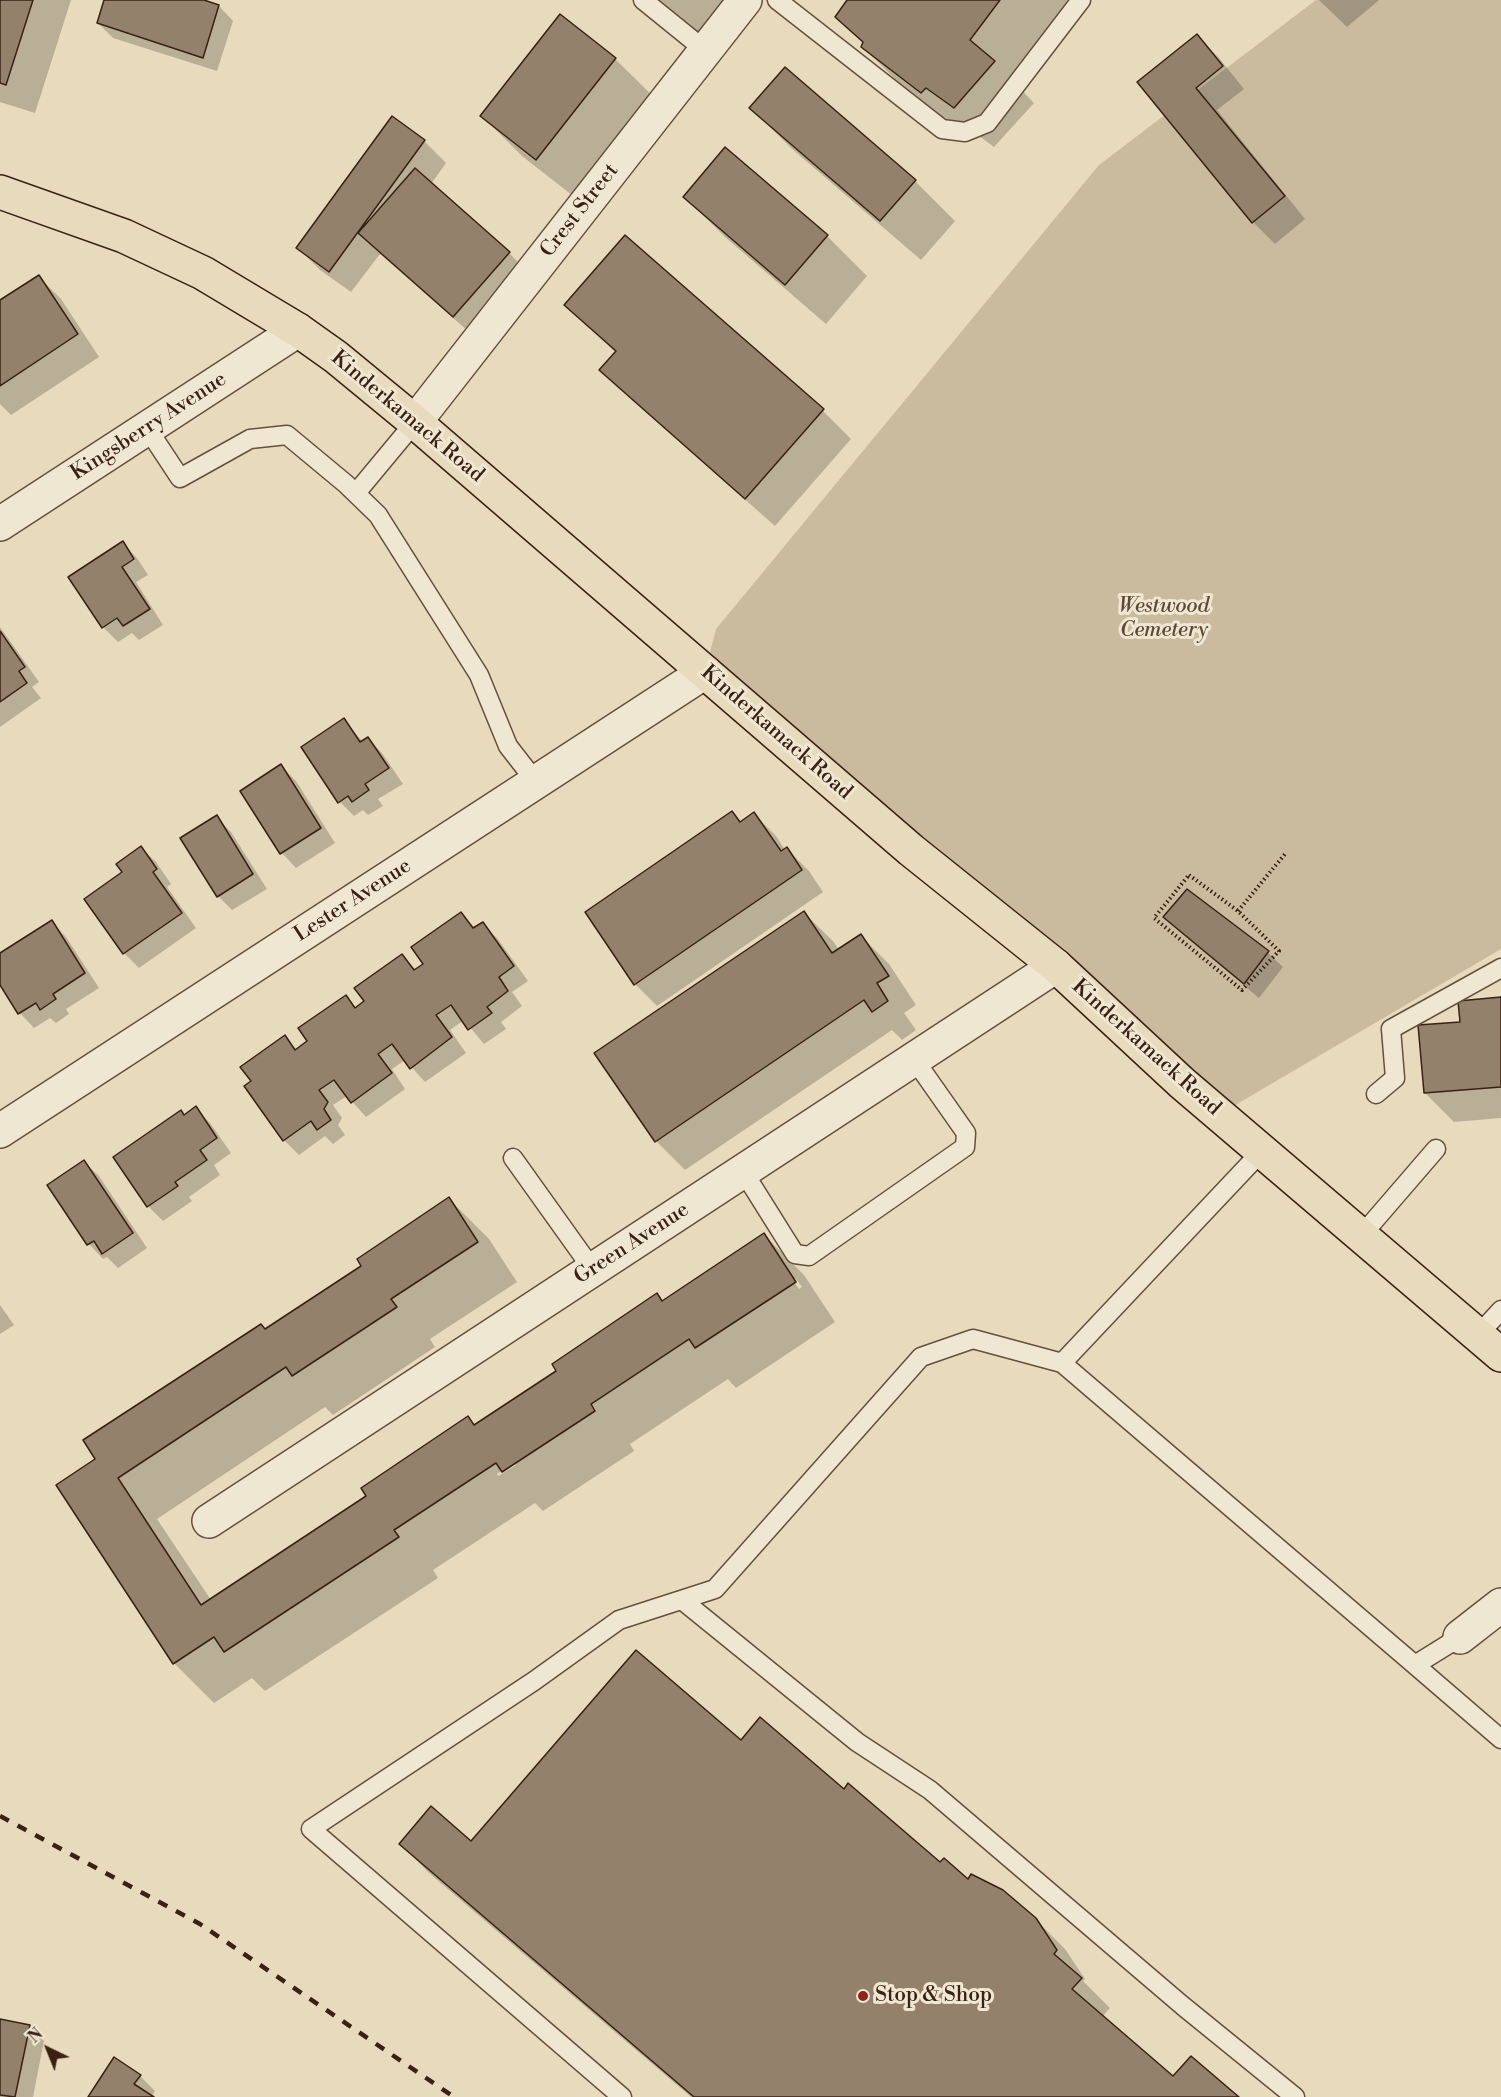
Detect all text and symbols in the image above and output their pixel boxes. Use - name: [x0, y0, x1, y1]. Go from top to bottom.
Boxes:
- street label: Crest Street: [536, 159, 624, 263]
- street label: Kinderkamack Road: [325, 346, 489, 488]
- street label: Kingsberry Avenue: [66, 367, 232, 487]
- park label: Westwood Cemetery: [1119, 594, 1209, 644]
- street label: Kinderkamack Road: [695, 661, 857, 805]
- street label: Lester Avenue: [290, 854, 416, 948]
- street label: Kinderkamack Road: [1066, 974, 1226, 1122]
- street label: Green Avenue: [570, 1198, 694, 1290]
- place label: Stop & Shop: [875, 1983, 992, 2009]
- marker: Stop & Shop: [856, 1989, 870, 2003]
- north arrow: [18, 2019, 78, 2079]
- text: N: [24, 2024, 47, 2047]

